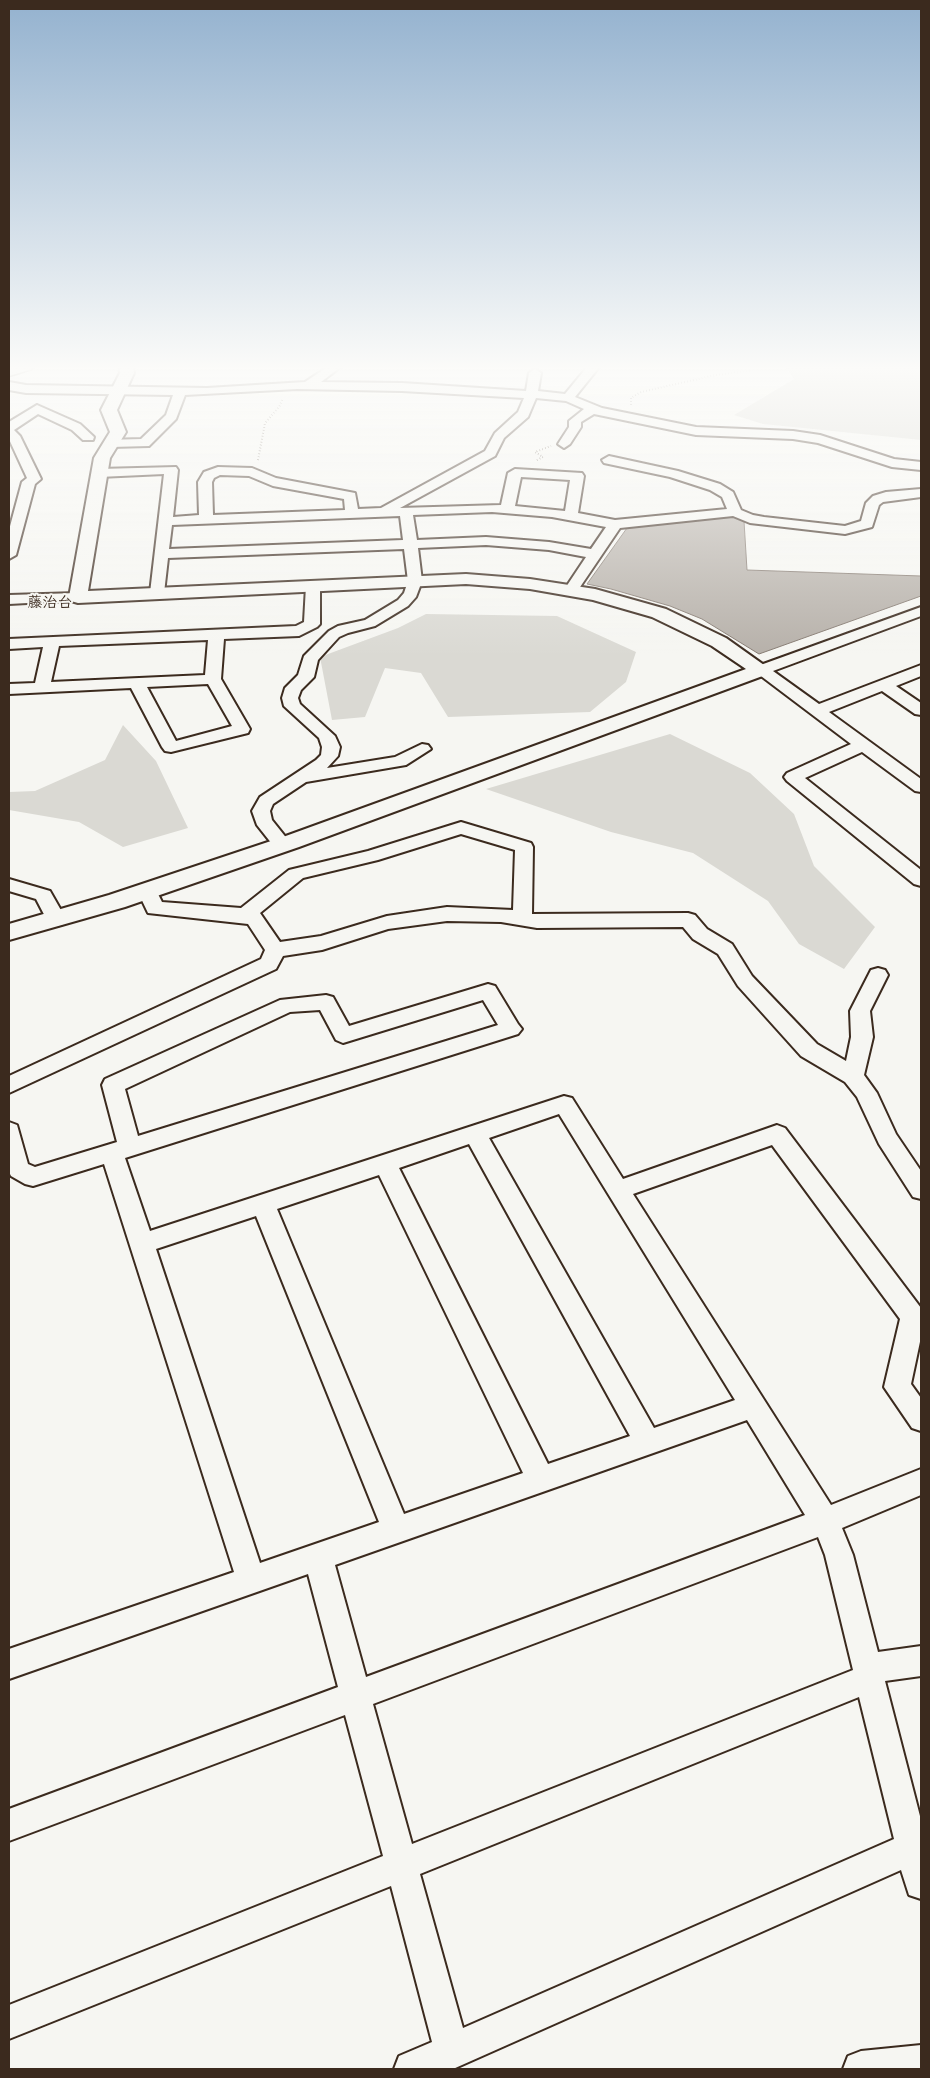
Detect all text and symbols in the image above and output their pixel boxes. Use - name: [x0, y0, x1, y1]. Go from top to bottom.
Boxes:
- district label: 藤治台: [28, 595, 72, 613]

